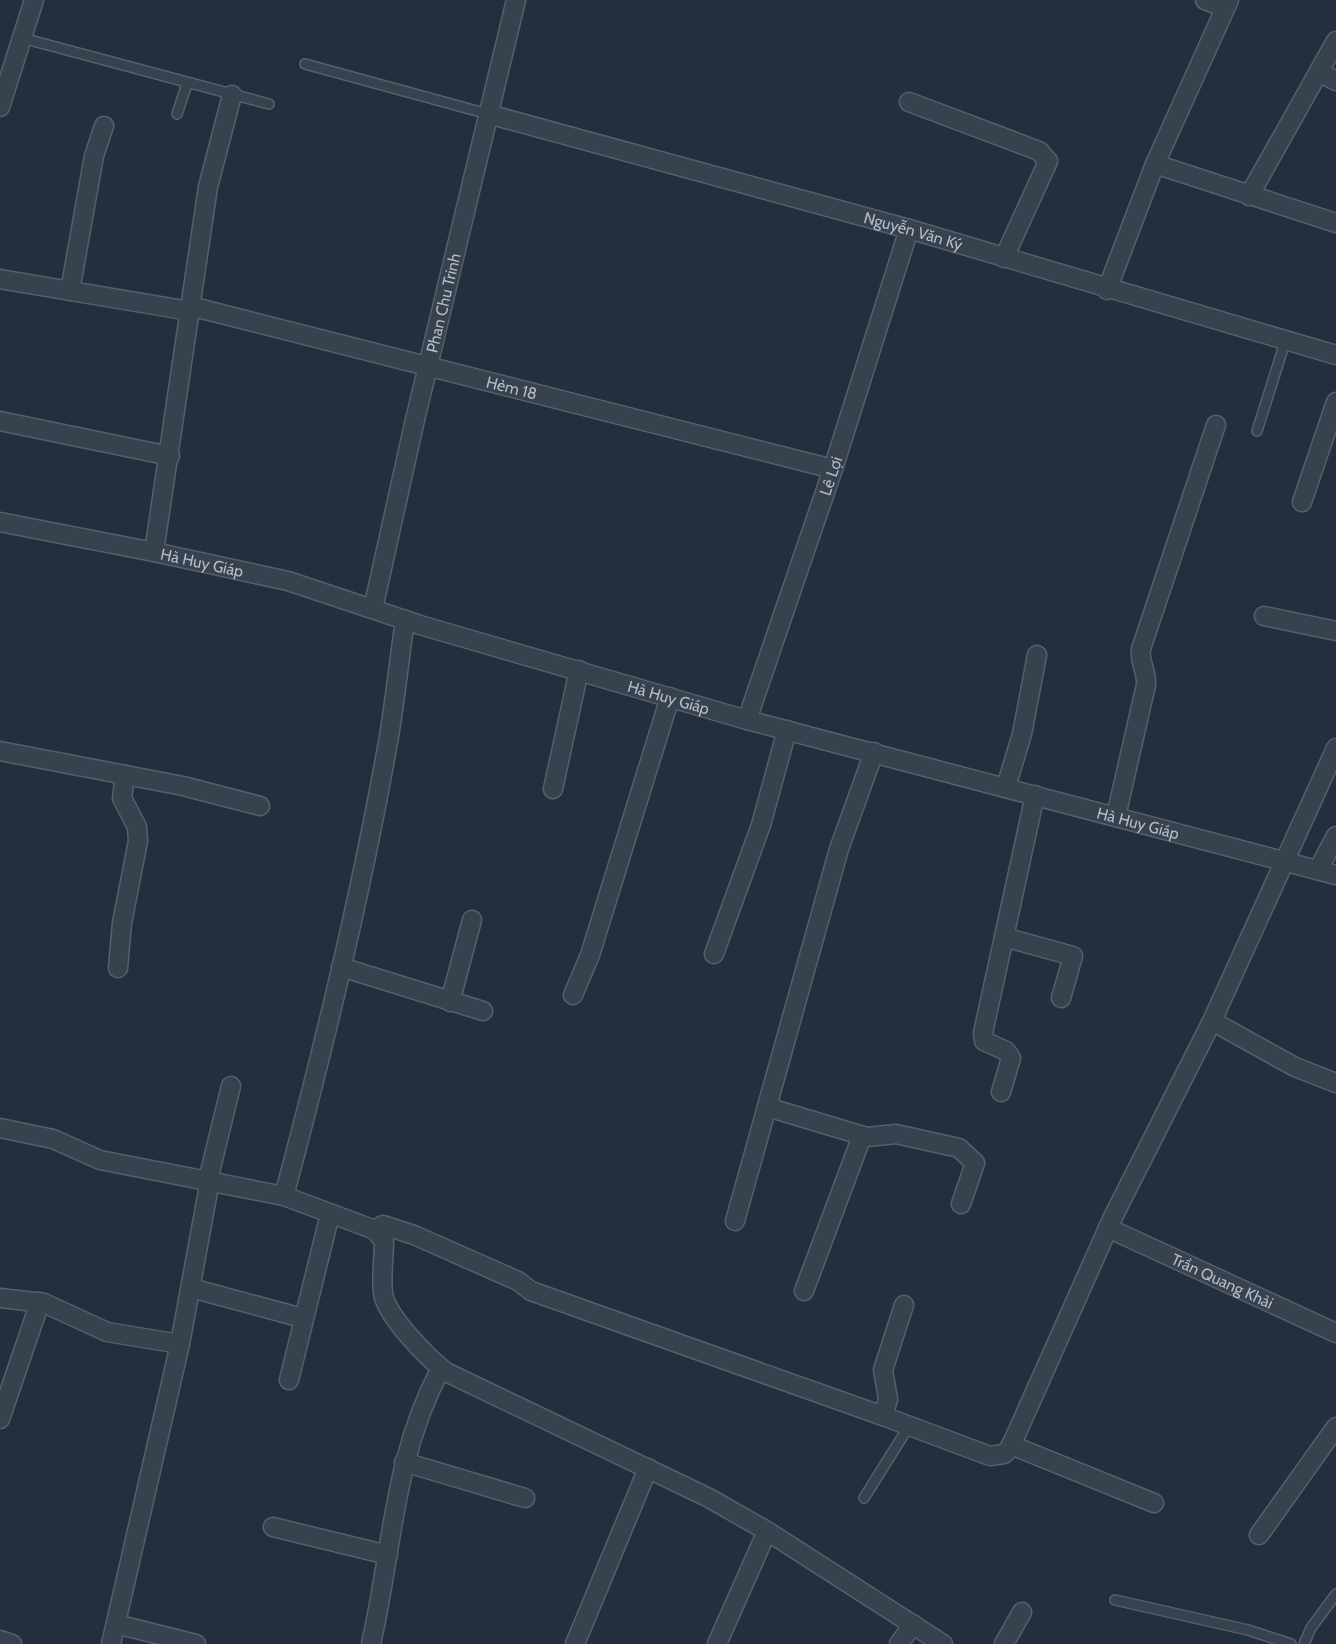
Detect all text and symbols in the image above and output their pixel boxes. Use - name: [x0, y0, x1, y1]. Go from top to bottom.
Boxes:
- street label: Nguyễn Văn Ký: [862, 208, 965, 254]
- street label: Phan Chu Trinh: [422, 251, 464, 355]
- street label: Hẻm 18: [484, 372, 539, 403]
- street label: Lê Lợi: [815, 454, 846, 498]
- street label: Hà Huy Giáp: [159, 544, 245, 581]
- street label: Hà Huy Giáp: [625, 676, 712, 718]
- street label: Hà Huy Giáp: [1095, 803, 1181, 843]
- street label: Trần Quang Khải: [1169, 1249, 1276, 1312]

